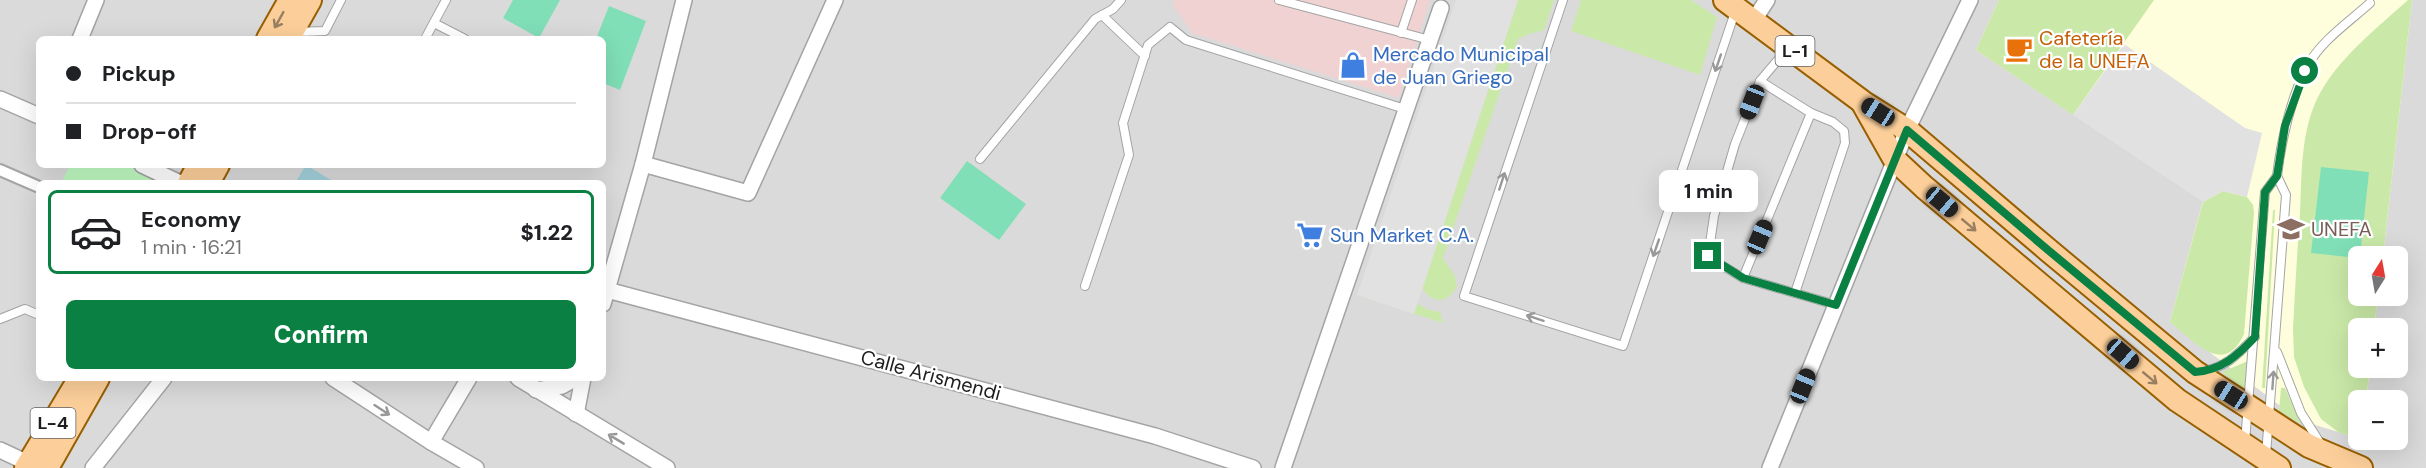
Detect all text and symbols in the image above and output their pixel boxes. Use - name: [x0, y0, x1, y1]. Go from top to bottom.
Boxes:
- one-way arrow: [273, 10, 284, 28]
- place label: Cafetería de la UNEFA: [2039, 25, 2150, 74]
- cafe icon: Cafetería de la UNEFA: [2004, 34, 2034, 64]
- road number: L-1: [1776, 36, 1814, 66]
- place label: Mercado Municipal de Juan Griego: [1373, 41, 1549, 90]
- shop icon: Mercado Municipal de Juan Griego: [1338, 50, 1368, 80]
- one-way arrow: [1712, 54, 1723, 73]
- route start: [2291, 57, 2318, 84]
- text: Pickup: [102, 59, 176, 88]
- car: [1737, 82, 1767, 122]
- car: [1858, 95, 1898, 129]
- text: Drop-off: [102, 117, 197, 146]
- callout: 1 min: [1658, 169, 1758, 211]
- one-way arrow: [1498, 172, 1509, 191]
- text: 1 min: [1684, 178, 1733, 204]
- car: [1922, 184, 1962, 220]
- icon: car: [69, 205, 123, 259]
- text: Economy: [141, 205, 241, 234]
- school or university icon: UNEFA: [2276, 214, 2306, 244]
- place label: UNEFA: [2311, 216, 2372, 242]
- car: [1745, 217, 1775, 257]
- text: $1.22: [520, 218, 573, 247]
- one-way arrow: [1961, 218, 1977, 231]
- supermarket icon: Sun Market C.A.: [1295, 220, 1325, 250]
- place label: Sun Market C.A.: [1330, 222, 1474, 248]
- text: 1 min · 16:21: [141, 234, 242, 260]
- one-way arrow: [1649, 238, 1660, 257]
- route end: [1694, 242, 1721, 269]
- north arrow: [2348, 246, 2408, 306]
- map controls: [2348, 246, 2408, 450]
- button: Confirm: [66, 300, 576, 369]
- one-way arrow: [1526, 312, 1545, 323]
- button: +: [2348, 318, 2408, 378]
- car: [2104, 335, 2142, 373]
- street label: Calle Arismendi: [858, 344, 1004, 406]
- car: [1788, 366, 1818, 406]
- one-way arrow: [2142, 371, 2158, 384]
- one-way arrow: [2267, 371, 2278, 391]
- car: [2211, 378, 2251, 412]
- button: −: [2348, 390, 2408, 450]
- one-way arrow: [374, 404, 390, 416]
- road number: L-4: [31, 408, 76, 438]
- one-way arrow: [608, 432, 625, 444]

